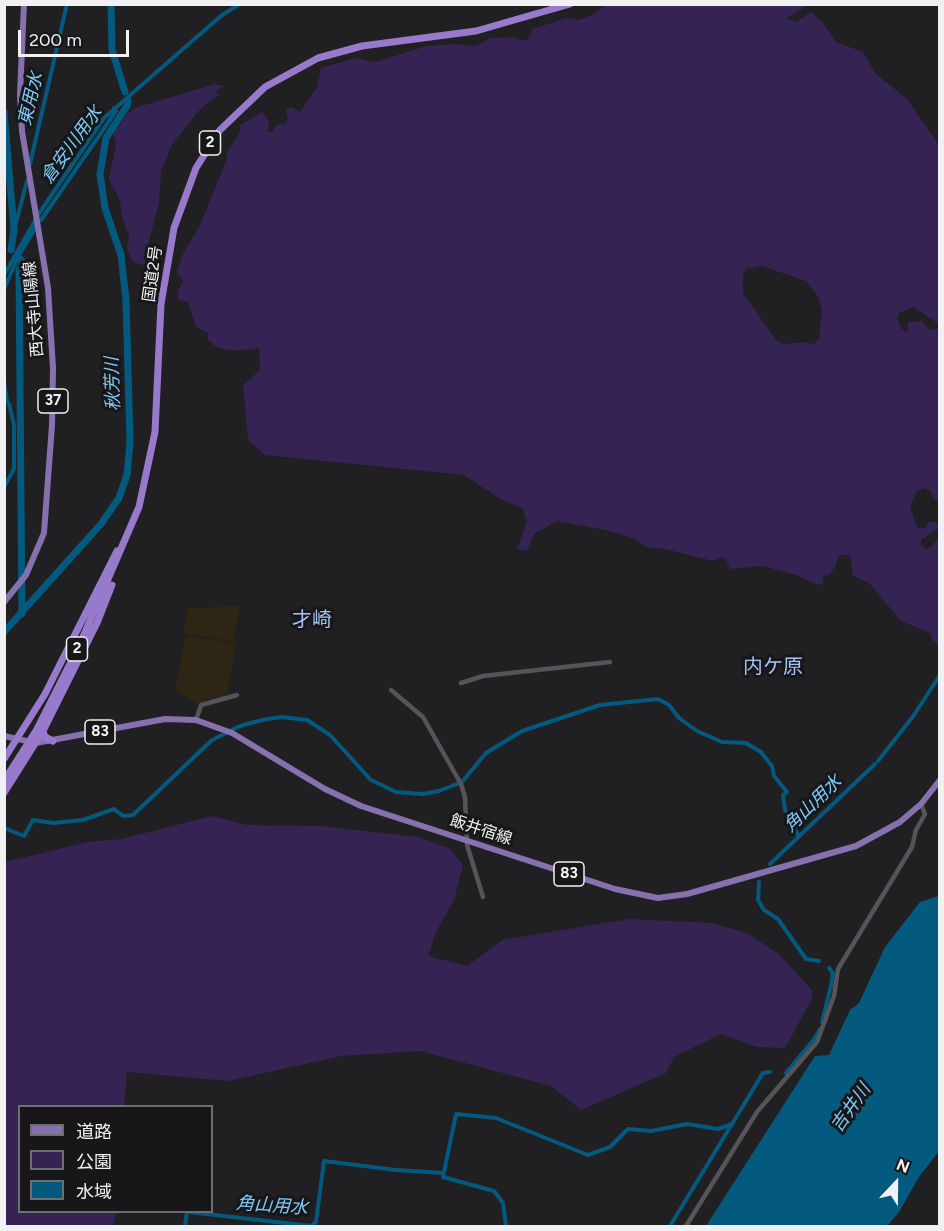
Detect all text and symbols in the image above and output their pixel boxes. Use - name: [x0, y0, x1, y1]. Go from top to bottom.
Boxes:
- scale bar: [21, 18, 132, 56]
- text: 200 m: [29, 29, 82, 51]
- water label: 東用水: [14, 70, 48, 128]
- water label: 倉安川用水: [37, 102, 107, 188]
- road number: 2: [200, 131, 220, 155]
- street label: 国道2号: [140, 244, 166, 304]
- street label: 西大寺山陽線: [20, 260, 48, 358]
- water label: 秋芳川: [101, 357, 125, 411]
- road number: 37: [38, 389, 68, 413]
- district label: 才崎: [292, 608, 332, 632]
- road number: 2: [66, 637, 88, 661]
- district label: 内ケ原: [743, 655, 803, 679]
- road number: 83: [85, 720, 115, 744]
- water label: 角山用水: [780, 771, 846, 837]
- street label: 飯井宿線: [448, 811, 514, 849]
- road number: 83: [554, 862, 584, 886]
- water label: 吉井川: [827, 1080, 875, 1136]
- legend: [18, 1105, 213, 1213]
- text: 道路: [76, 1121, 112, 1143]
- text: 公園: [76, 1151, 112, 1173]
- north arrow: [866, 1153, 926, 1213]
- text: N: [894, 1155, 912, 1177]
- text: 水域: [76, 1181, 112, 1203]
- water label: 角山用水: [235, 1193, 309, 1219]

